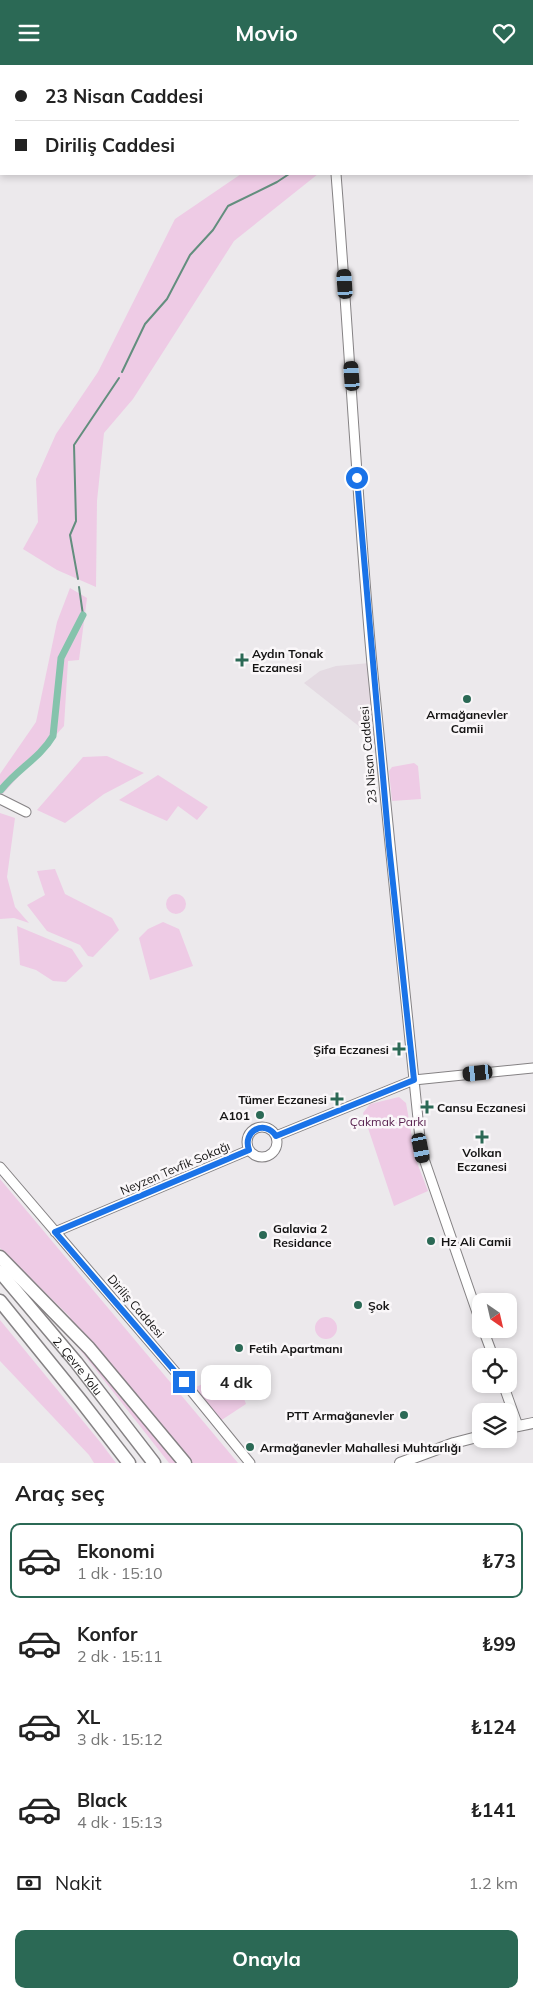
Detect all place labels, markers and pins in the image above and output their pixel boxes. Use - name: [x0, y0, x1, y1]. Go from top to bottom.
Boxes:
- place label: Aydın Tonak Eczanesi: [252, 646, 323, 675]
- marker: Aydın Tonak Eczanesi: [236, 654, 248, 666]
- marker: Armağanevler Camii: [461, 693, 473, 705]
- place label: Armağanevler Camii: [426, 707, 508, 736]
- place label: Şifa Eczanesi: [313, 1042, 389, 1057]
- marker: Şifa Eczanesi: [393, 1043, 405, 1055]
- place label: Tümer Eczanesi: [238, 1092, 327, 1107]
- marker: Tümer Eczanesi: [331, 1093, 343, 1105]
- place label: Cansu Eczanesi: [437, 1100, 526, 1115]
- marker: Cansu Eczanesi: [421, 1101, 433, 1113]
- place label: A101: [219, 1108, 250, 1123]
- marker: A101: [254, 1109, 266, 1121]
- marker: Volkan Eczanesi: [476, 1131, 488, 1143]
- place label: Volkan Eczanesi: [457, 1145, 507, 1174]
- place label: Galavia 2 Residance: [273, 1221, 332, 1250]
- marker: Galavia 2 Residance: [257, 1229, 269, 1241]
- place label: Hz Ali Camii: [441, 1234, 511, 1249]
- marker: Hz Ali Camii: [425, 1235, 437, 1247]
- place label: Şok: [368, 1298, 390, 1313]
- marker: Şok: [352, 1299, 364, 1311]
- place label: Fetih Apartmanı: [249, 1341, 343, 1356]
- marker: Fetih Apartmanı: [233, 1342, 245, 1354]
- place label: PTT Armağanevler: [286, 1408, 394, 1423]
- marker: PTT Armağanevler: [398, 1409, 410, 1421]
- place label: Armağanevler Mahallesi Muhtarlığı: [260, 1440, 461, 1455]
- marker: Armağanevler Mahallesi Muhtarlığı: [244, 1441, 256, 1453]

